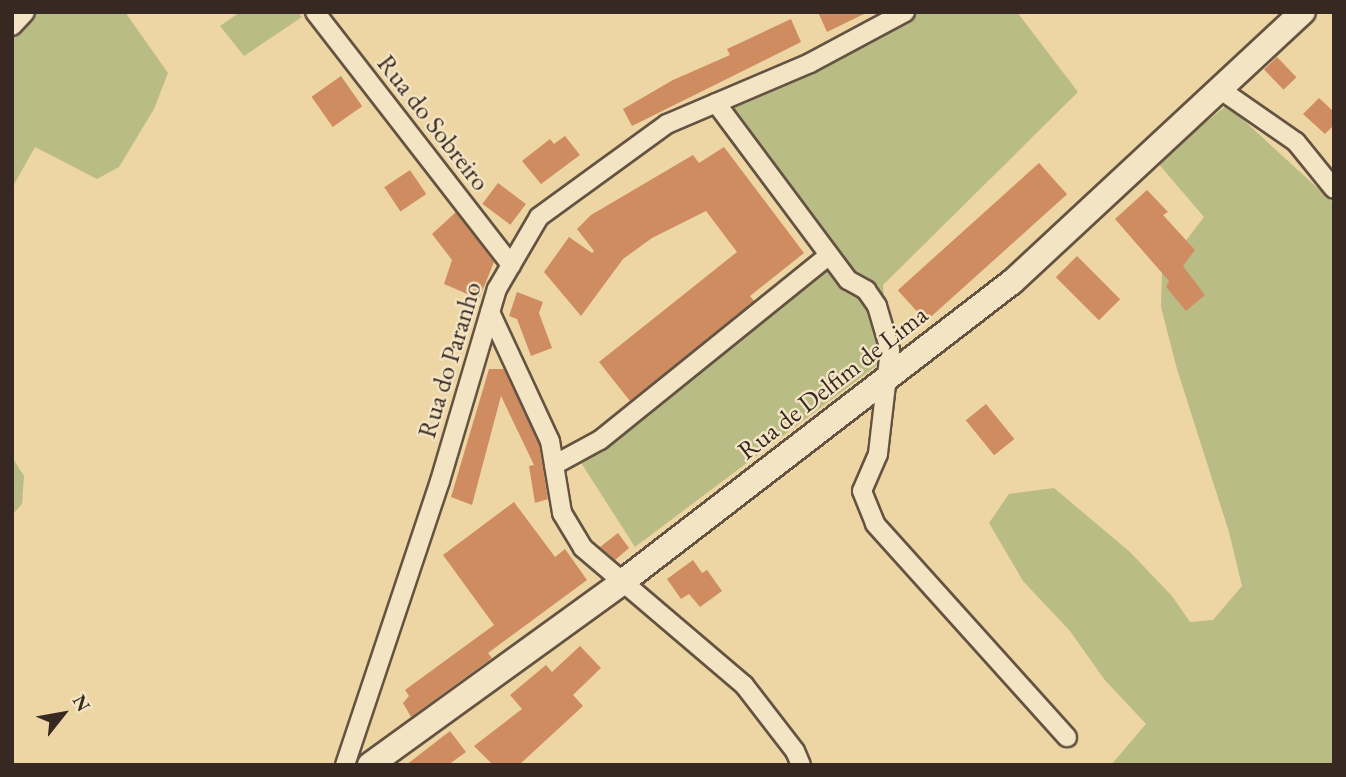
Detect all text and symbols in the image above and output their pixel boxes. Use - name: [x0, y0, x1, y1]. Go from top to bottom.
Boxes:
- street label: Rua do Sobreiro: [370, 49, 496, 197]
- street label: Rua do Paranho: [411, 278, 489, 442]
- street label: Rua de Delfim de Lima: [732, 299, 934, 467]
- north arrow: [28, 679, 98, 749]
- text: N: [67, 690, 96, 716]

